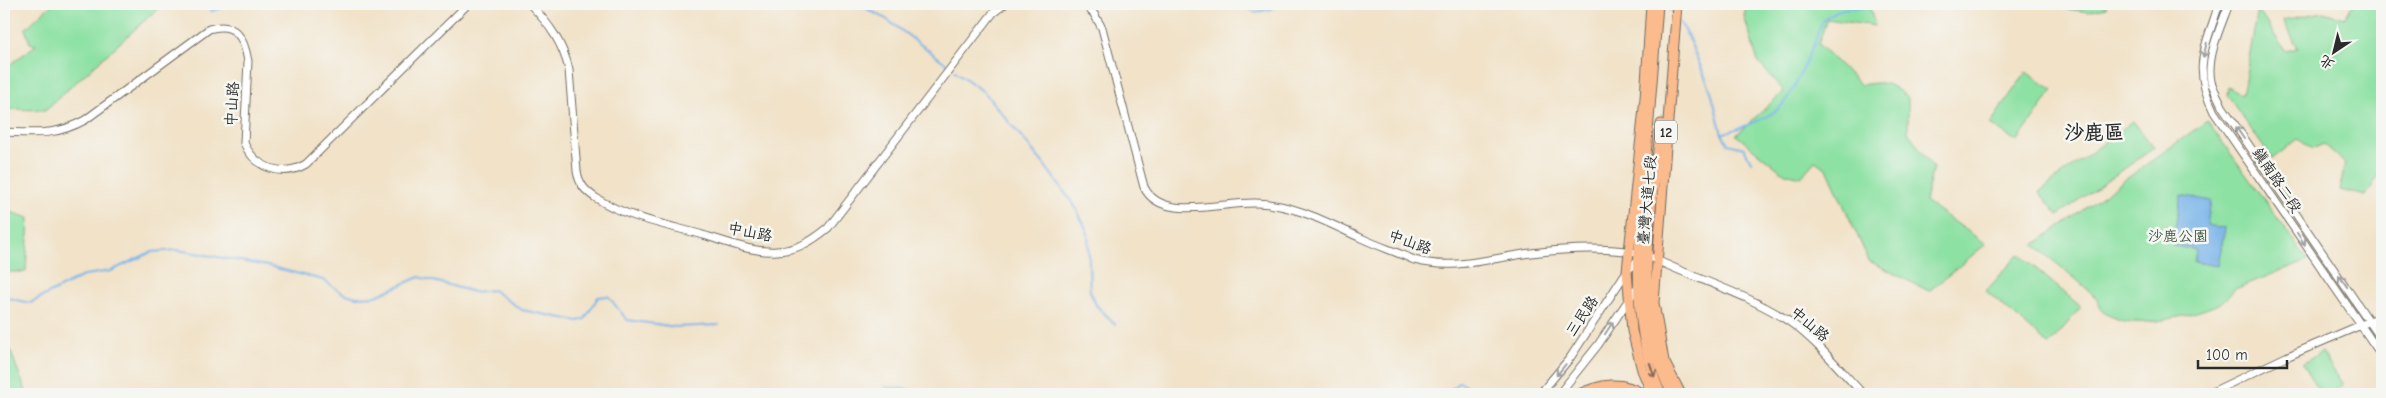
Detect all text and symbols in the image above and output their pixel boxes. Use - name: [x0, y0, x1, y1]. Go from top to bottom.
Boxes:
- north arrow: [2308, 28, 2358, 78]
- one-way arrow: [2200, 42, 2209, 58]
- text: 北: [2316, 51, 2337, 73]
- street label: 中山路: [222, 81, 242, 127]
- road number: 12: [1655, 120, 1677, 144]
- district label: 沙鹿區: [2064, 121, 2124, 144]
- one-way arrow: [2235, 127, 2245, 141]
- street label: 鎮南路二段: [2249, 144, 2305, 216]
- street label: 臺灣大道七段: [1634, 154, 1660, 246]
- street label: 中山路: [726, 219, 774, 245]
- street label: 中山路: [1386, 226, 1434, 258]
- park label: 沙鹿公園: [2148, 227, 2208, 245]
- one-way arrow: [2296, 232, 2306, 246]
- one-way arrow: [2338, 275, 2348, 289]
- street label: 三民路: [1562, 292, 1602, 340]
- street label: 中山路: [1787, 303, 1833, 345]
- one-way arrow: [1604, 321, 1615, 335]
- scale bar: [2198, 338, 2287, 370]
- text: 100 m: [2206, 346, 2248, 364]
- one-way arrow: [1648, 362, 1657, 377]
- one-way arrow: [1556, 363, 1567, 376]

